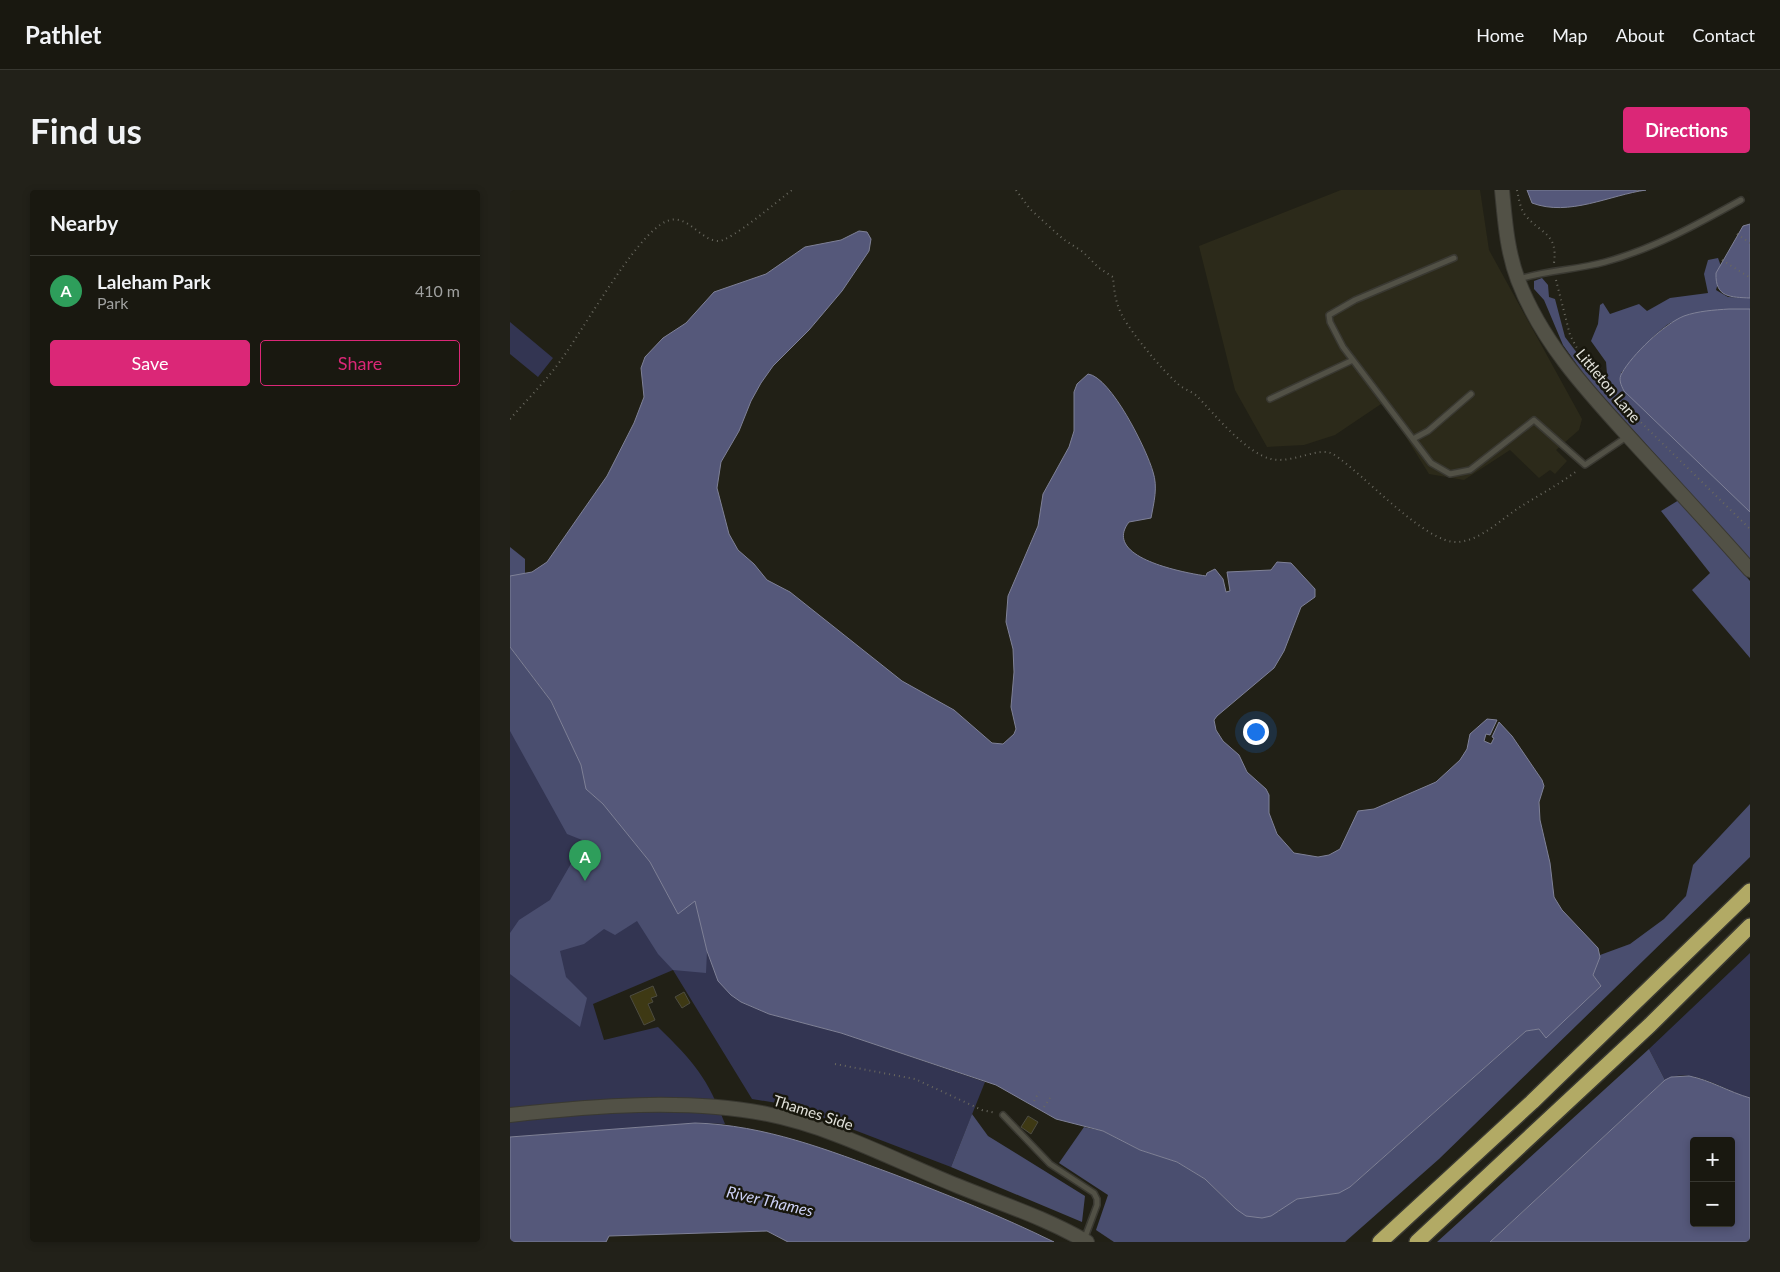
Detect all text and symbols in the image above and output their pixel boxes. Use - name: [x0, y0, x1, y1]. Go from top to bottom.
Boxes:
- text: Pathlet: [25, 20, 102, 49]
- text: Home: [1476, 24, 1524, 46]
- text: Map: [1552, 24, 1588, 46]
- text: About: [1616, 24, 1665, 46]
- text: Contact: [1693, 24, 1755, 46]
- button: Directions: [1623, 107, 1750, 153]
- text: Find us: [30, 109, 142, 151]
- text: Nearby: [50, 210, 118, 235]
- text: Laleham Park: [97, 270, 211, 293]
- text: A: [60, 281, 72, 300]
- text: 410 m: [415, 281, 460, 300]
- text: Park: [97, 293, 128, 312]
- button: Save: [50, 340, 250, 386]
- button: Share: [260, 340, 460, 386]
- street label: Littleton Lane: [1573, 345, 1645, 426]
- your location: [1243, 719, 1269, 745]
- pin: A: [569, 840, 601, 881]
- street label: Thames Side: [771, 1091, 856, 1133]
- map controls: [1690, 1137, 1735, 1227]
- button: +: [1690, 1137, 1735, 1182]
- water label: River Thames: [725, 1181, 816, 1220]
- button: −: [1690, 1182, 1735, 1227]

